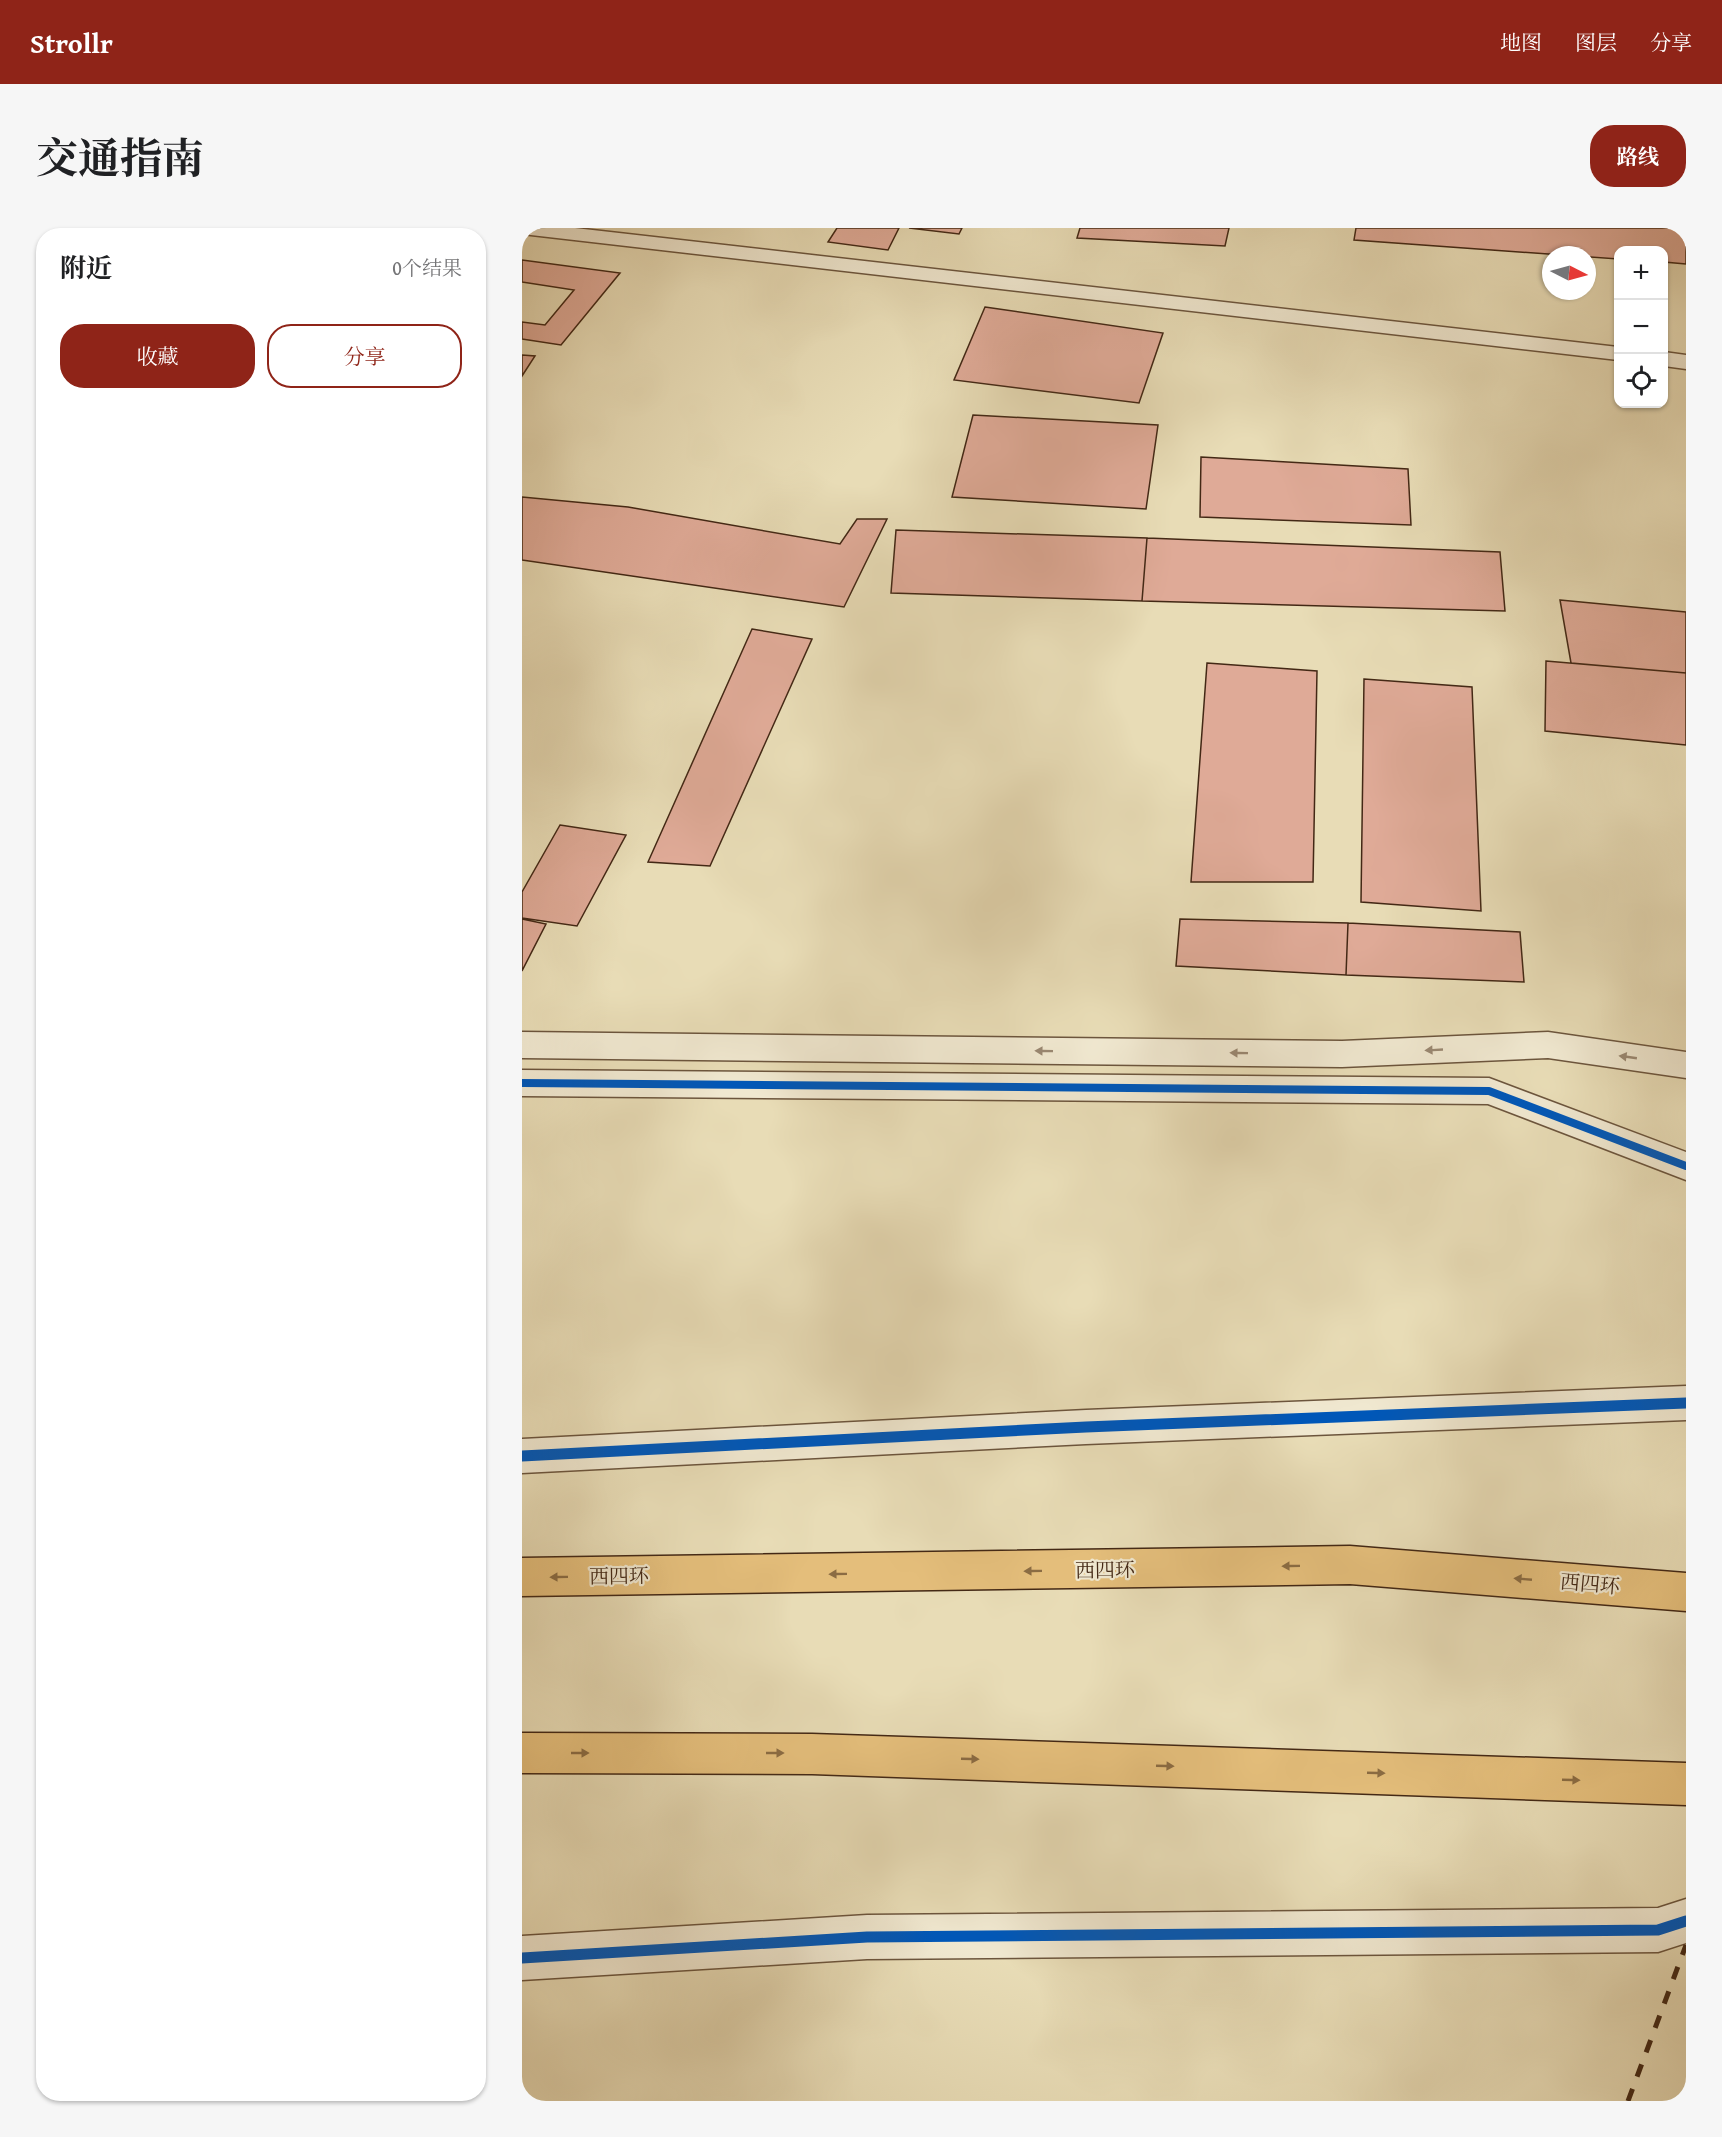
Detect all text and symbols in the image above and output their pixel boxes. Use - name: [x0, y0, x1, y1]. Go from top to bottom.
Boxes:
- text: Strollr: [30, 22, 113, 63]
- text: 地图: [1500, 27, 1542, 58]
- text: 图层: [1575, 27, 1617, 58]
- text: 分享: [1650, 27, 1692, 58]
- button: 路线: [1590, 125, 1686, 187]
- text: 交通指南: [36, 127, 204, 188]
- north arrow: [1542, 246, 1596, 300]
- map controls: [1614, 246, 1668, 408]
- button: +: [1614, 246, 1668, 300]
- text: 附近: [60, 248, 112, 287]
- text: 0个结果: [392, 253, 462, 282]
- button: −: [1614, 300, 1668, 354]
- button: 收藏: [60, 324, 255, 388]
- button: 分享: [267, 324, 462, 388]
- button: locate: [1614, 354, 1668, 408]
- one-way arrow: [1425, 1045, 1444, 1054]
- one-way arrow: [1035, 1046, 1054, 1055]
- one-way arrow: [1230, 1048, 1249, 1058]
- one-way arrow: [1619, 1052, 1638, 1061]
- street label: 西四环: [1075, 1554, 1135, 1585]
- street label: 西四环: [589, 1560, 649, 1591]
- one-way arrow: [1282, 1562, 1301, 1571]
- one-way arrow: [1024, 1566, 1043, 1576]
- street label: 西四环: [1559, 1566, 1621, 1601]
- one-way arrow: [829, 1569, 848, 1579]
- one-way arrow: [550, 1572, 569, 1582]
- one-way arrow: [1513, 1574, 1532, 1584]
- one-way arrow: [571, 1748, 590, 1758]
- one-way arrow: [766, 1748, 785, 1758]
- one-way arrow: [961, 1754, 980, 1764]
- one-way arrow: [1156, 1761, 1175, 1770]
- one-way arrow: [1366, 1768, 1385, 1778]
- one-way arrow: [1561, 1775, 1580, 1785]

